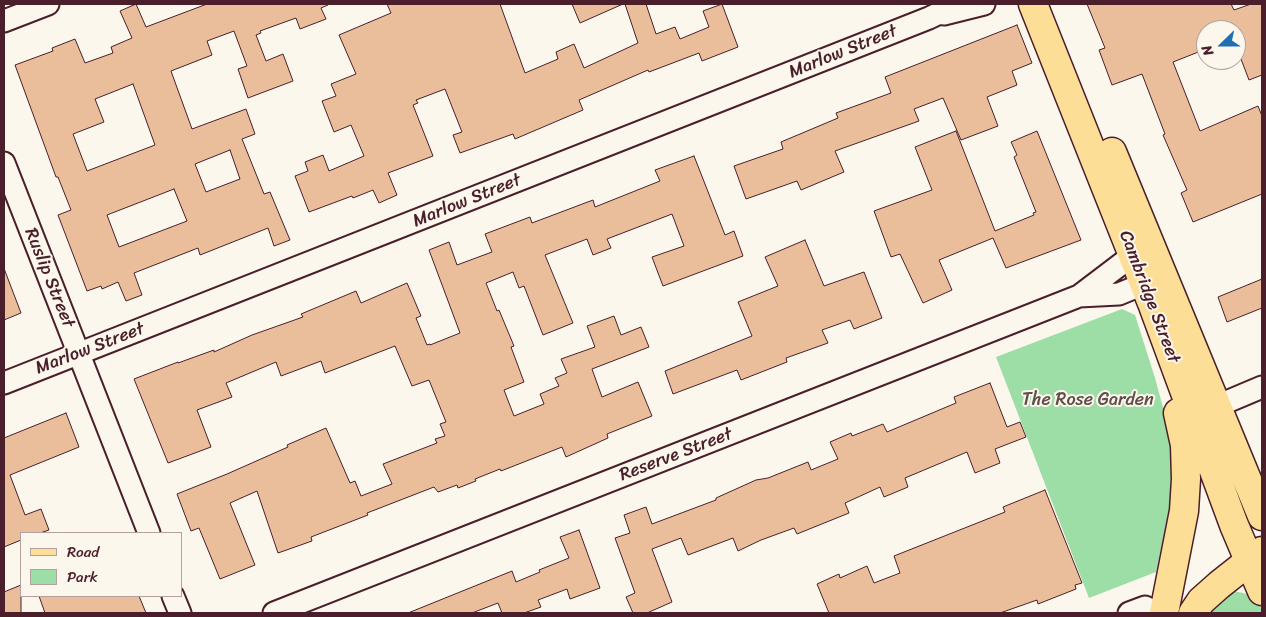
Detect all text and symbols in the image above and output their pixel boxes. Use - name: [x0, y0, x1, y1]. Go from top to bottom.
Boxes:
- street label: Marlow Street: [786, 20, 900, 84]
- north arrow: [1196, 20, 1246, 70]
- text: N: [1194, 41, 1221, 60]
- street label: Marlow Street: [410, 169, 524, 233]
- street label: Ruslip Street: [19, 225, 79, 331]
- street label: Cambridge Street: [1114, 228, 1184, 366]
- street label: Marlow Street: [33, 318, 147, 380]
- park label: The Rose Garden: [1022, 389, 1154, 411]
- street label: Reserve Street: [617, 424, 735, 486]
- legend: [20, 532, 182, 597]
- text: Road: [67, 539, 99, 565]
- text: Park: [67, 564, 98, 590]

